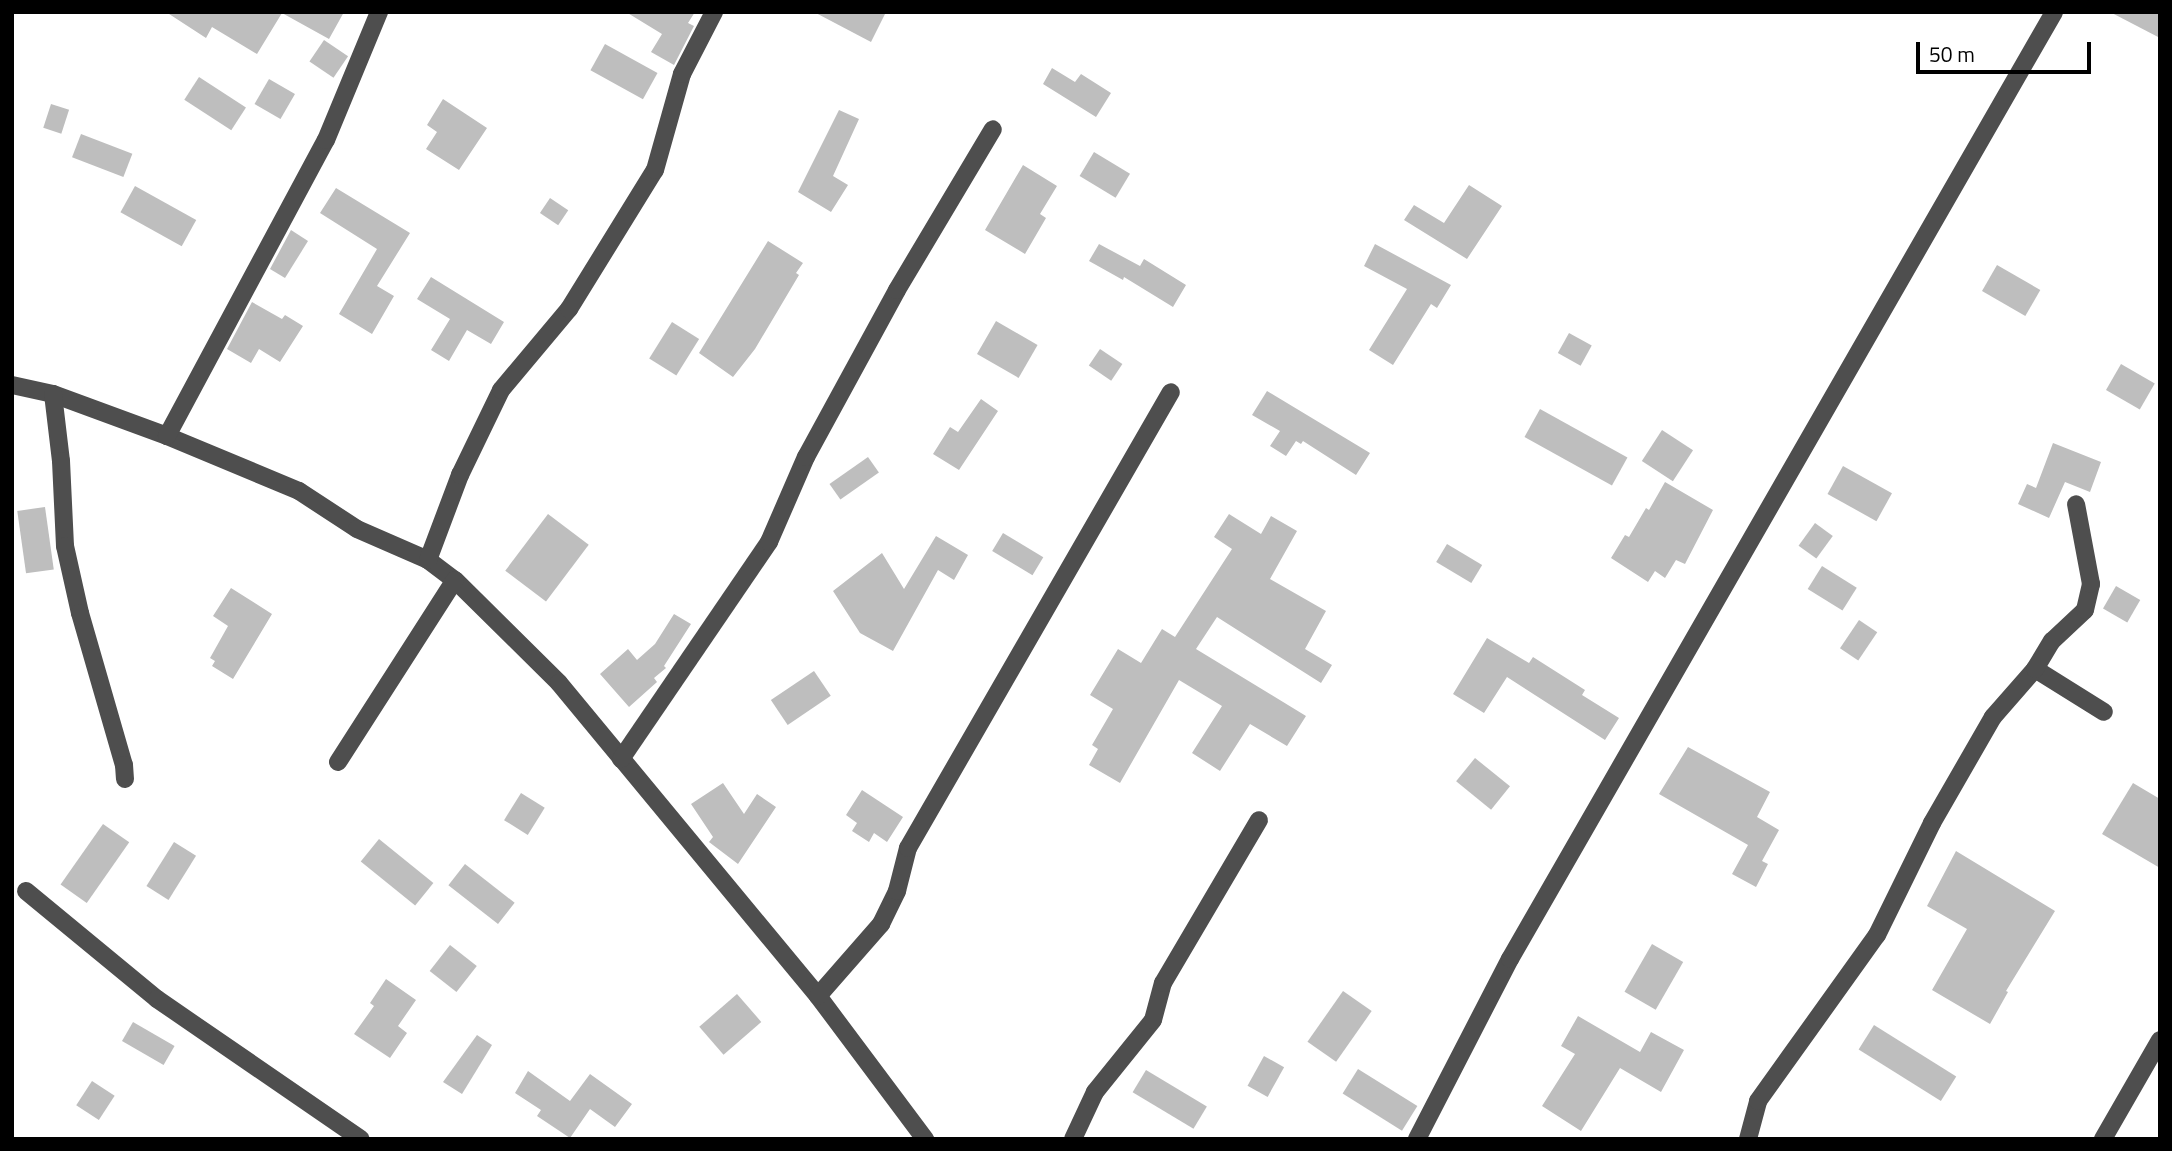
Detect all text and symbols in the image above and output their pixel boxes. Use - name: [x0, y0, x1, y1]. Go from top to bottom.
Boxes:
- scale bar: [1920, 28, 2095, 72]
- text: 50 m: [1929, 38, 1975, 70]

